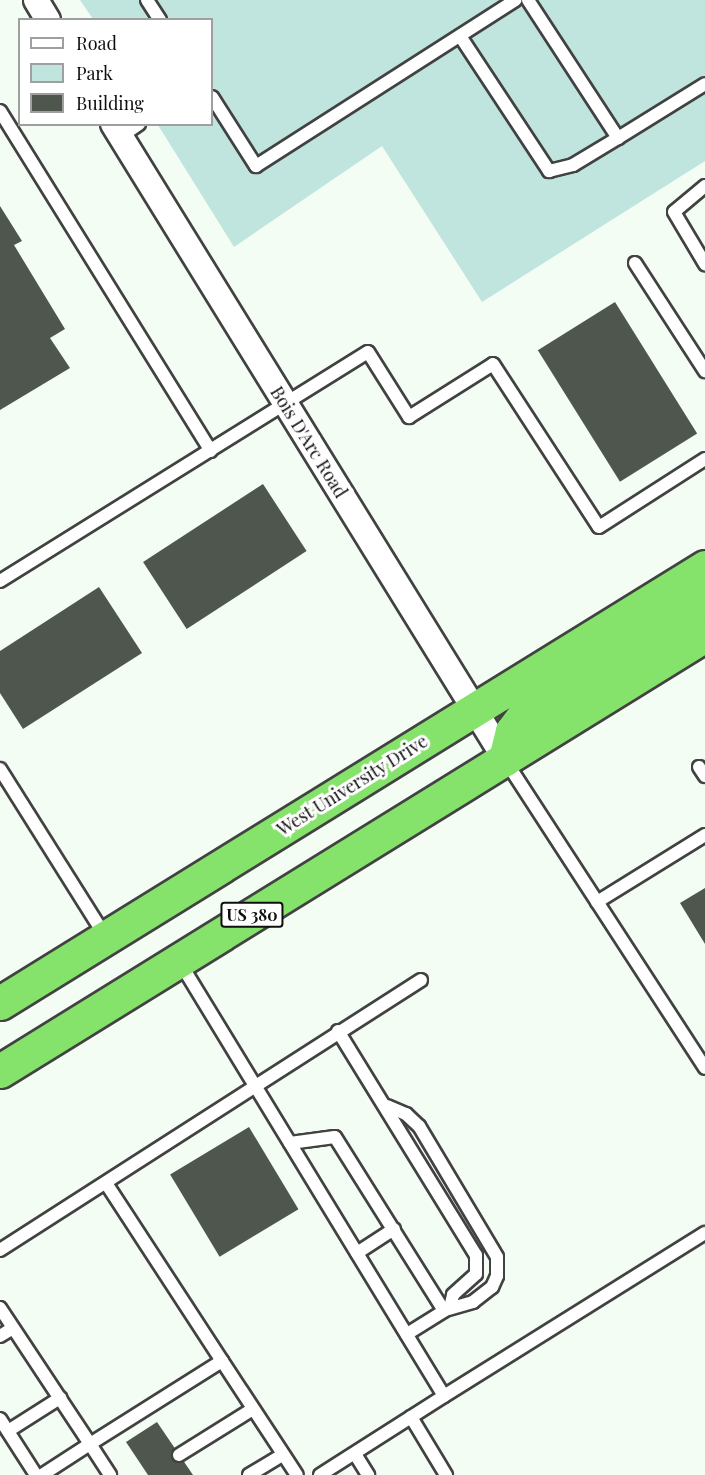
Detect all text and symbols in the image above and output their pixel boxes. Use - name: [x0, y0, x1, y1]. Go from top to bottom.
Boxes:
- legend: [18, 18, 213, 126]
- text: Road: [76, 31, 117, 55]
- text: Park: [76, 61, 113, 85]
- text: Building: [76, 91, 144, 115]
- street label: Bois D'Arc Road: [266, 382, 352, 502]
- street label: West University Drive: [272, 730, 432, 840]
- road number: US 380: [219, 902, 285, 928]

